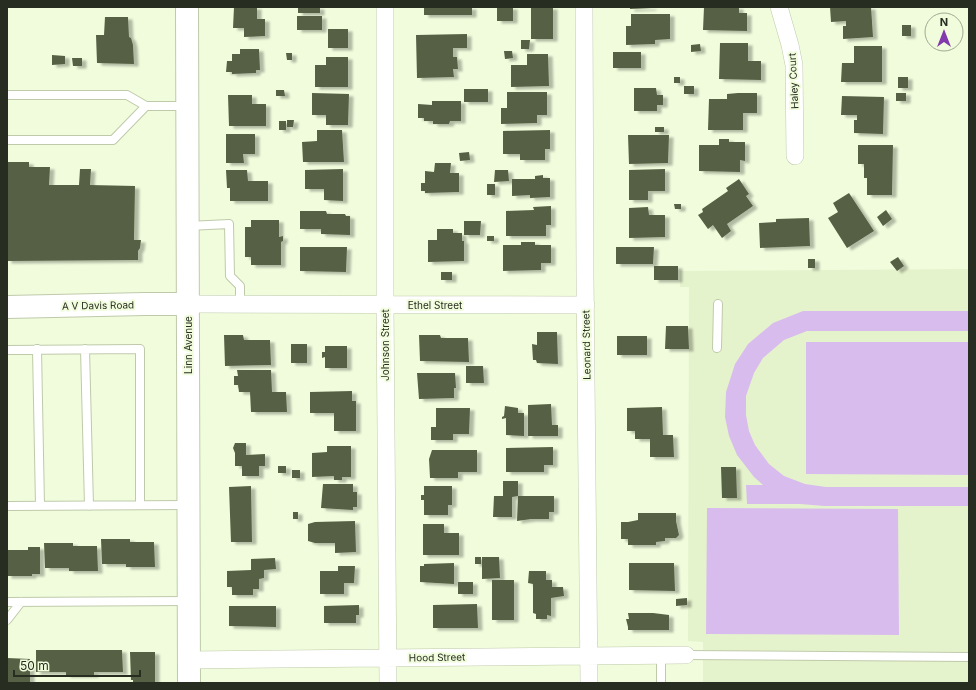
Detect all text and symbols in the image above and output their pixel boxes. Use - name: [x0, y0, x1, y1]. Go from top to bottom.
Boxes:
- north arrow: [924, 12, 964, 52]
- text: N: [940, 15, 948, 29]
- street label: Haley Court: [786, 52, 800, 109]
- street label: A V Davis Road: [62, 298, 134, 312]
- street label: Ethel Street: [408, 299, 463, 311]
- street label: Johnson Street: [379, 308, 391, 381]
- street label: Leonard Street: [579, 309, 593, 380]
- street label: Linn Avenue: [182, 316, 194, 374]
- street label: Hood Street: [409, 650, 466, 663]
- scale bar: [14, 652, 140, 678]
- text: 50 m: [20, 658, 49, 673]

